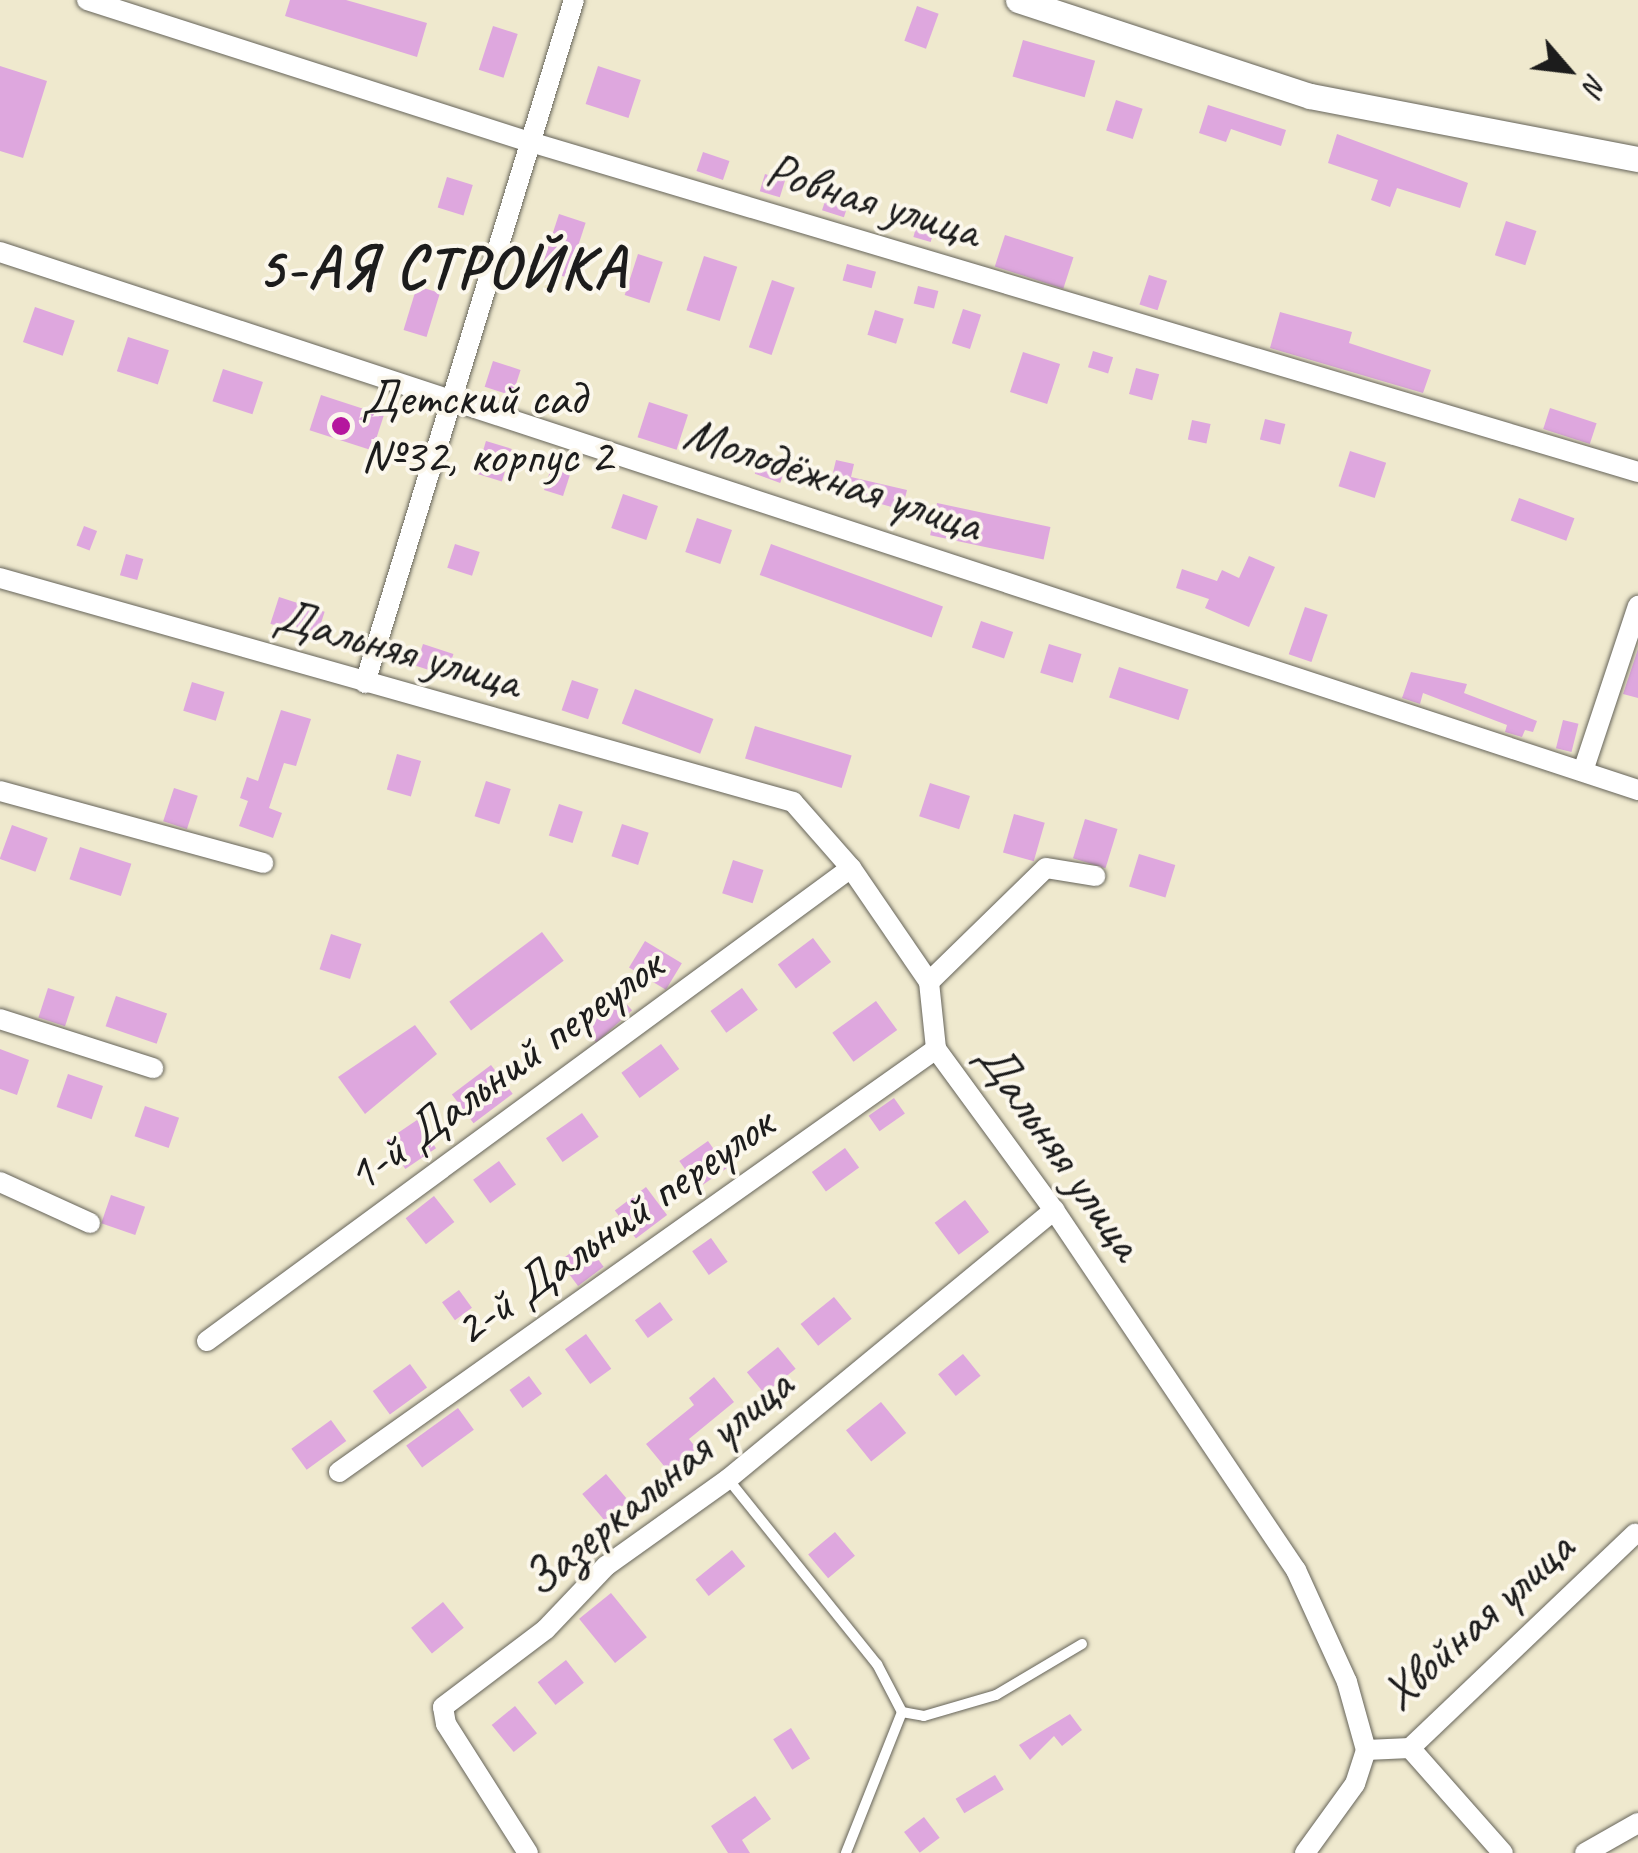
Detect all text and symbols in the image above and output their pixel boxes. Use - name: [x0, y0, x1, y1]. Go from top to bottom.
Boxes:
- north arrow: [1518, 20, 1618, 120]
- text: N: [1575, 68, 1614, 100]
- street label: Ровная улица: [759, 139, 987, 261]
- district label: 5-АЯ СТРОЙКА: [255, 231, 629, 303]
- place label: Детский сад №32, корпус 2: [361, 367, 612, 484]
- street label: Молодёжная улица: [675, 401, 991, 555]
- marker: Детский сад №32, корпус 2: [330, 415, 352, 437]
- street label: Дальняя улица: [269, 584, 527, 712]
- street label: 1-й Дальний переулок: [334, 935, 674, 1205]
- street label: Дальняя улица: [963, 1029, 1157, 1271]
- street label: 2-й Дальний переулок: [441, 1093, 785, 1359]
- street label: Зазеркальная улица: [508, 1354, 806, 1610]
- street label: Хвойная улица: [1366, 1516, 1588, 1724]

